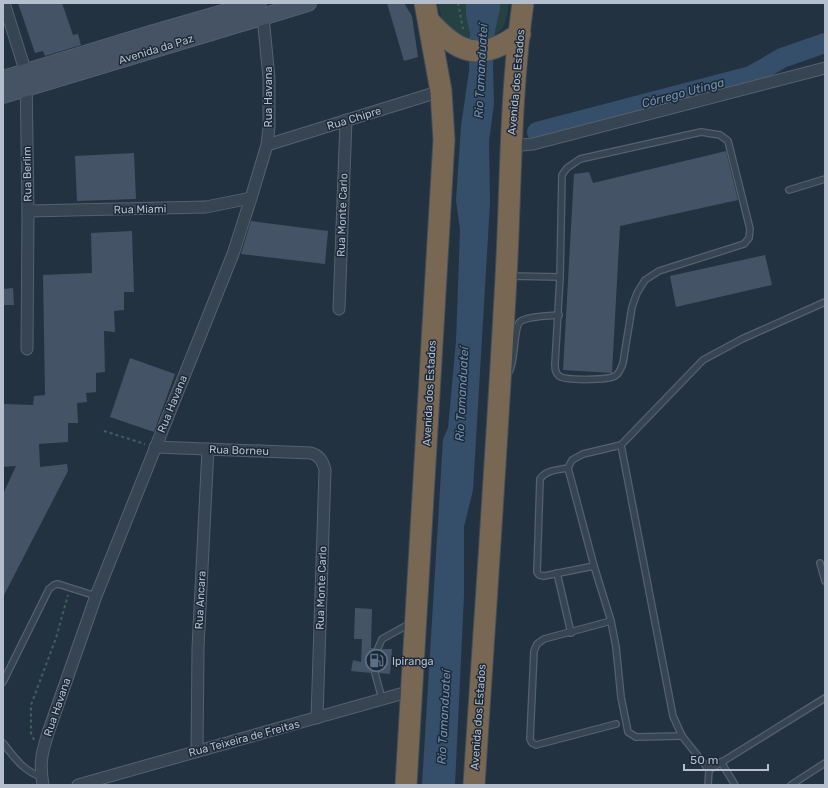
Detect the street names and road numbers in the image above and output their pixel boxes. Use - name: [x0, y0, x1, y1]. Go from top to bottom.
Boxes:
- street label: Avenida dos Estados: [505, 28, 528, 135]
- street label: Avenida da Paz: [117, 32, 196, 67]
- street label: Rua Havana: [262, 66, 275, 128]
- street label: Rua Chipre: [325, 104, 383, 133]
- street label: Rua Berlim: [21, 146, 34, 202]
- street label: Rua Monte Carlo: [335, 173, 350, 257]
- street label: Rua Miami: [114, 203, 166, 216]
- street label: Avenida dos Estados: [420, 339, 439, 446]
- street label: Rua Havana: [155, 373, 190, 435]
- street label: Rua Borneu: [209, 443, 269, 458]
- street label: Rua Monte Carlo: [314, 546, 329, 630]
- street label: Rua Ancara: [192, 570, 209, 630]
- street label: Avenida dos Estados: [468, 663, 489, 770]
- street label: Rua Havana: [41, 676, 74, 738]
- street label: Rua Teixeira de Freitas: [187, 717, 301, 760]

